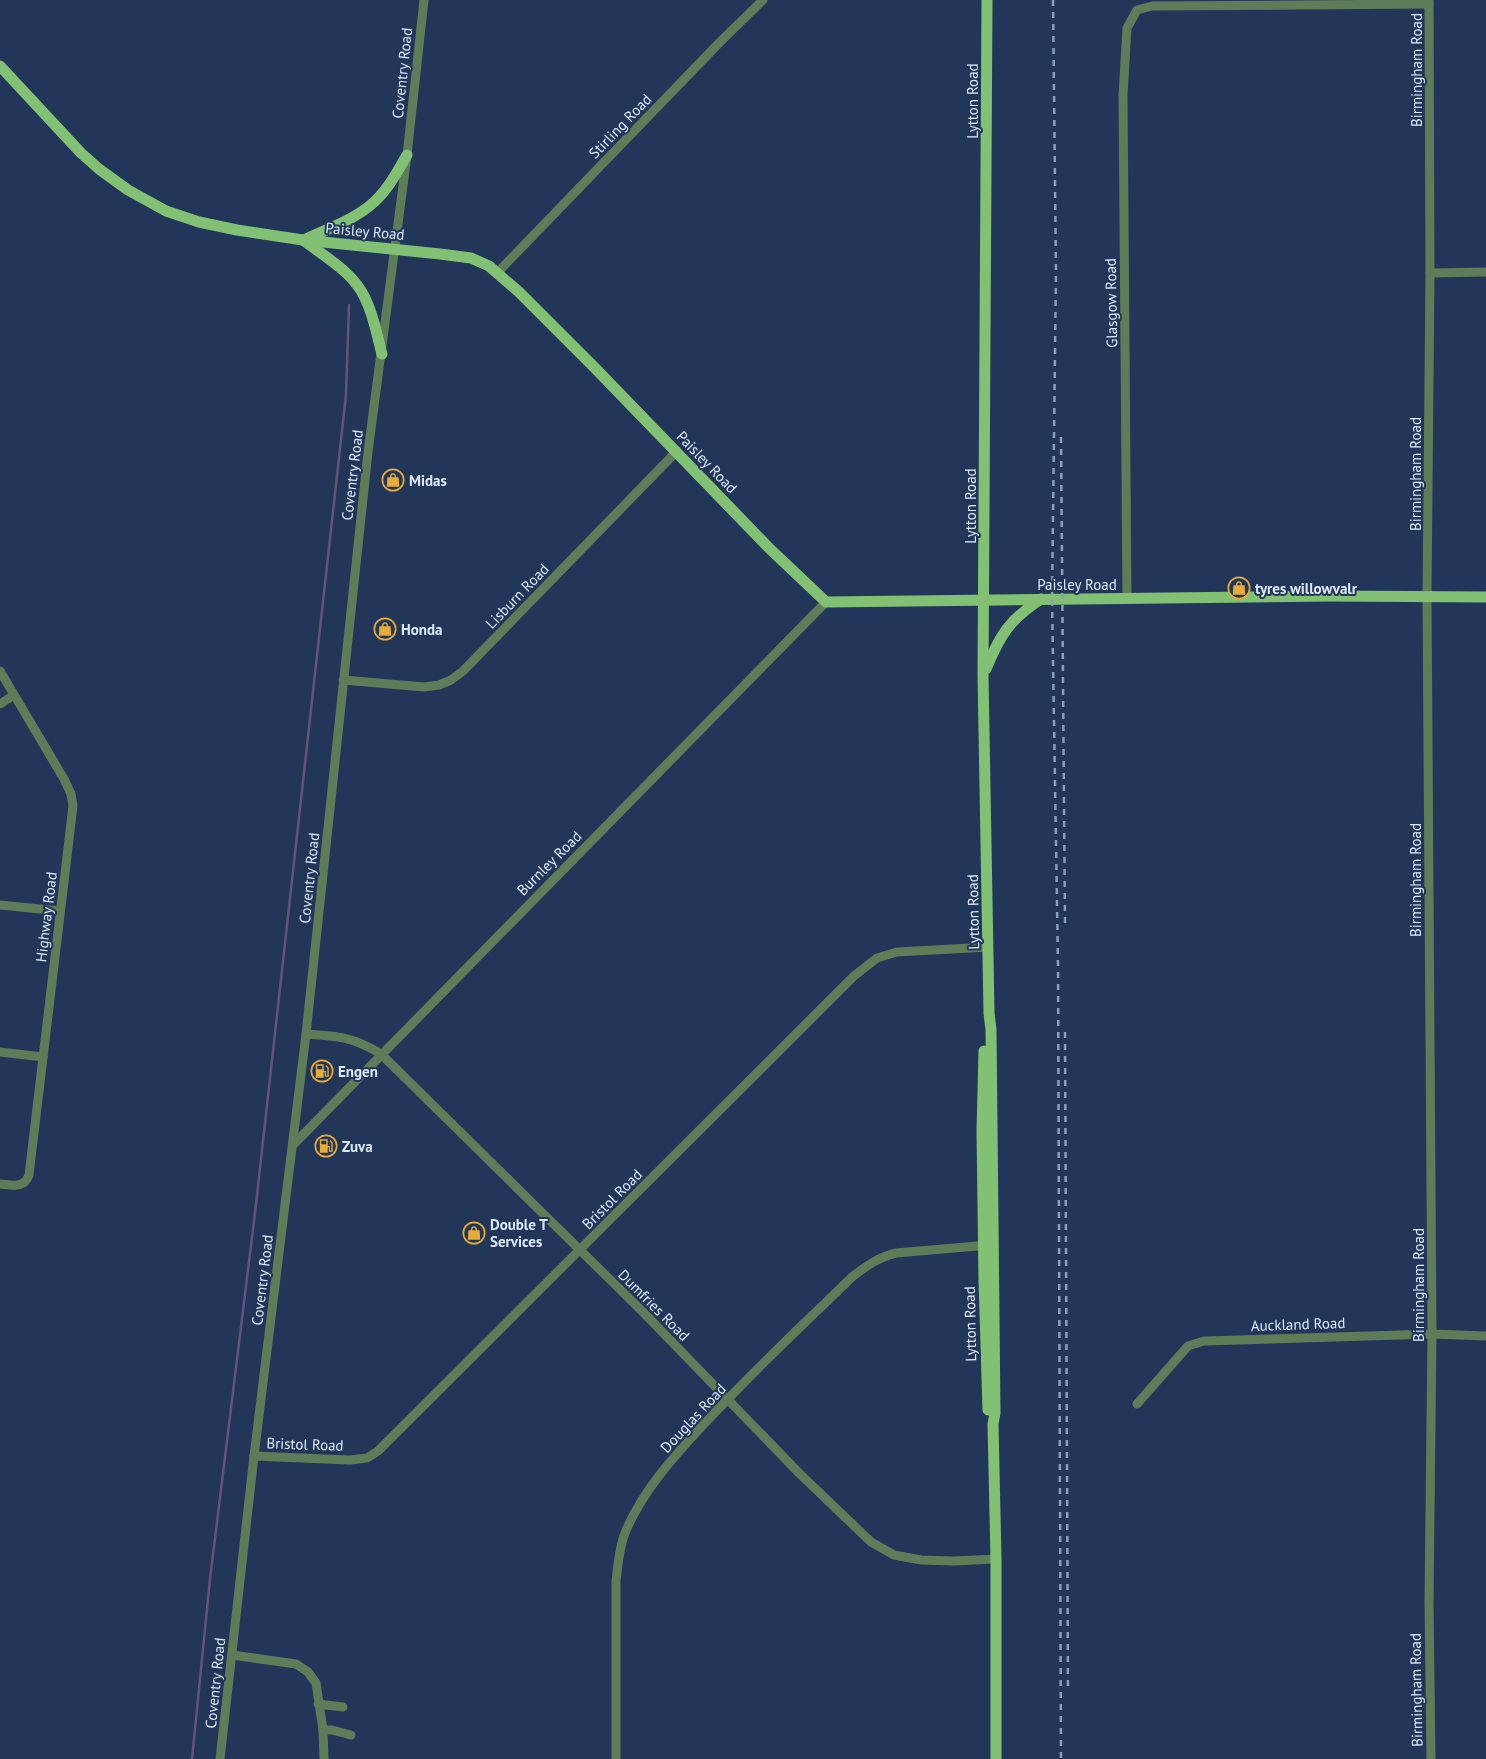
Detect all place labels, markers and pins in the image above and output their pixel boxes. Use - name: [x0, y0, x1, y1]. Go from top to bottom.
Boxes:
- shop icon: Midas: [381, 468, 405, 492]
- place label: Midas: [409, 471, 447, 490]
- shop icon: tyres willowvalr: [1227, 576, 1251, 600]
- place label: tyres willowvalr: [1255, 579, 1358, 598]
- shop icon: Honda: [373, 617, 397, 641]
- place label: Honda: [401, 620, 443, 639]
- fuel station icon: Engen: [310, 1059, 334, 1083]
- place label: Engen: [338, 1062, 378, 1081]
- fuel station icon: Zuva: [314, 1134, 338, 1158]
- place label: Zuva: [342, 1137, 373, 1156]
- place label: Double T Services: [490, 1215, 548, 1251]
- shop icon: Double T Services: [462, 1221, 486, 1245]

